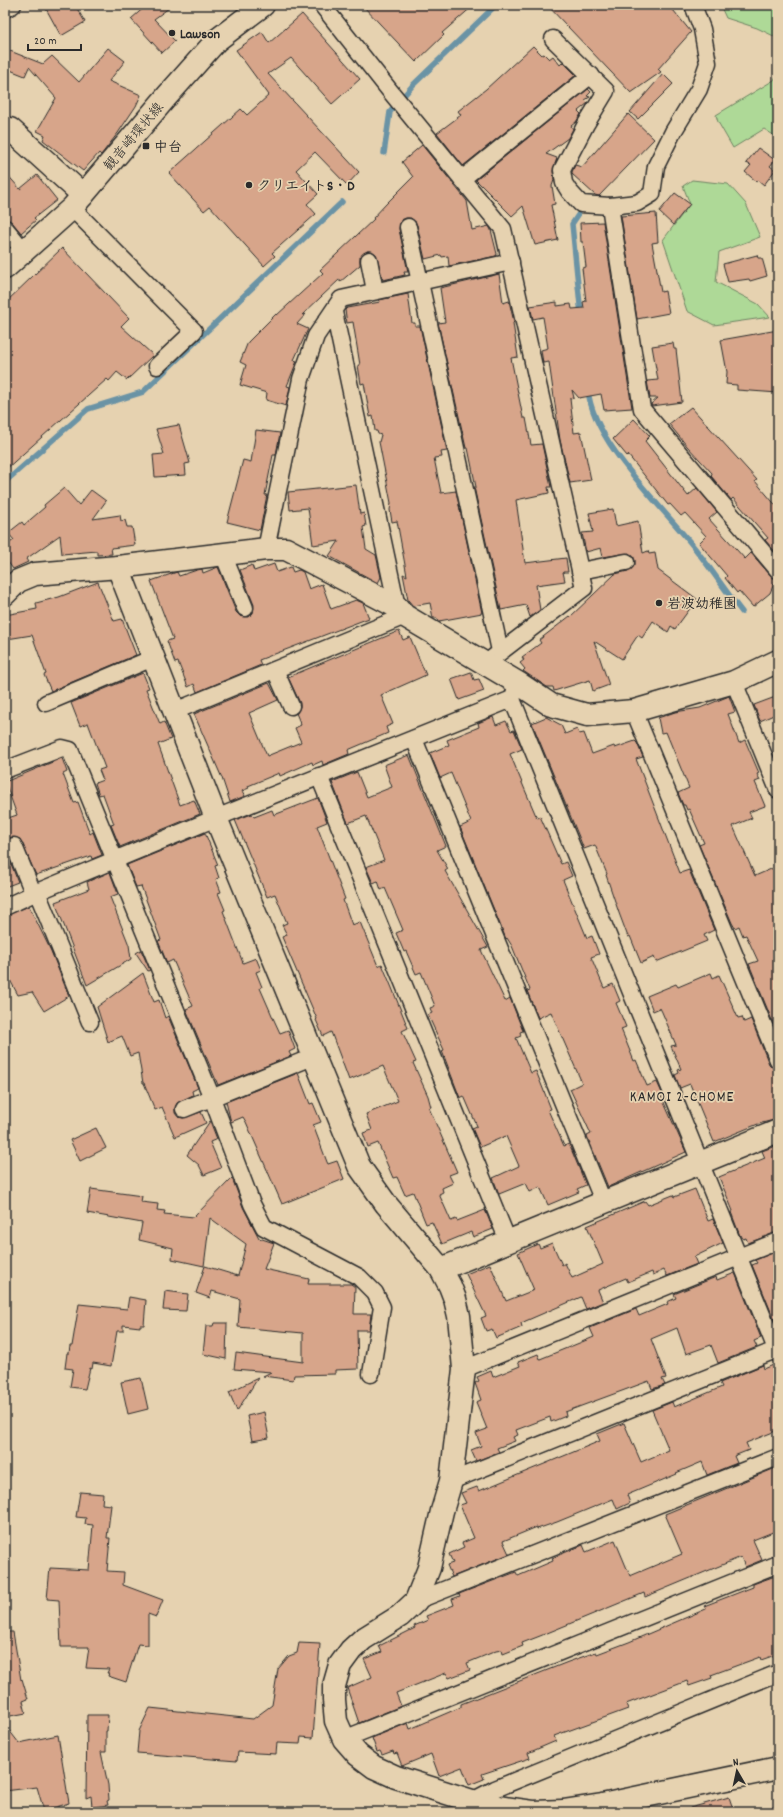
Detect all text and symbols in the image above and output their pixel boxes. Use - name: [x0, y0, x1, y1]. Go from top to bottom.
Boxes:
- place label: Lawson: [180, 25, 220, 45]
- scale bar: [28, 26, 81, 52]
- marker: Lawson: [167, 28, 177, 38]
- text: 20 m: [34, 33, 57, 50]
- street label: 観音崎環状線: [100, 99, 169, 176]
- place label: 中台: [154, 138, 182, 158]
- marker: 中台: [141, 141, 151, 151]
- place label: クリエイトS・D: [257, 177, 355, 197]
- marker: クリエイトS・D: [244, 180, 254, 190]
- place label: 岩波幼稚園: [667, 595, 737, 615]
- marker: 岩波幼稚園: [654, 598, 664, 608]
- district label: KAMOI 2-CHOME: [630, 1087, 734, 1109]
- north arrow: [717, 1751, 757, 1791]
- text: N: [732, 1755, 740, 1771]

